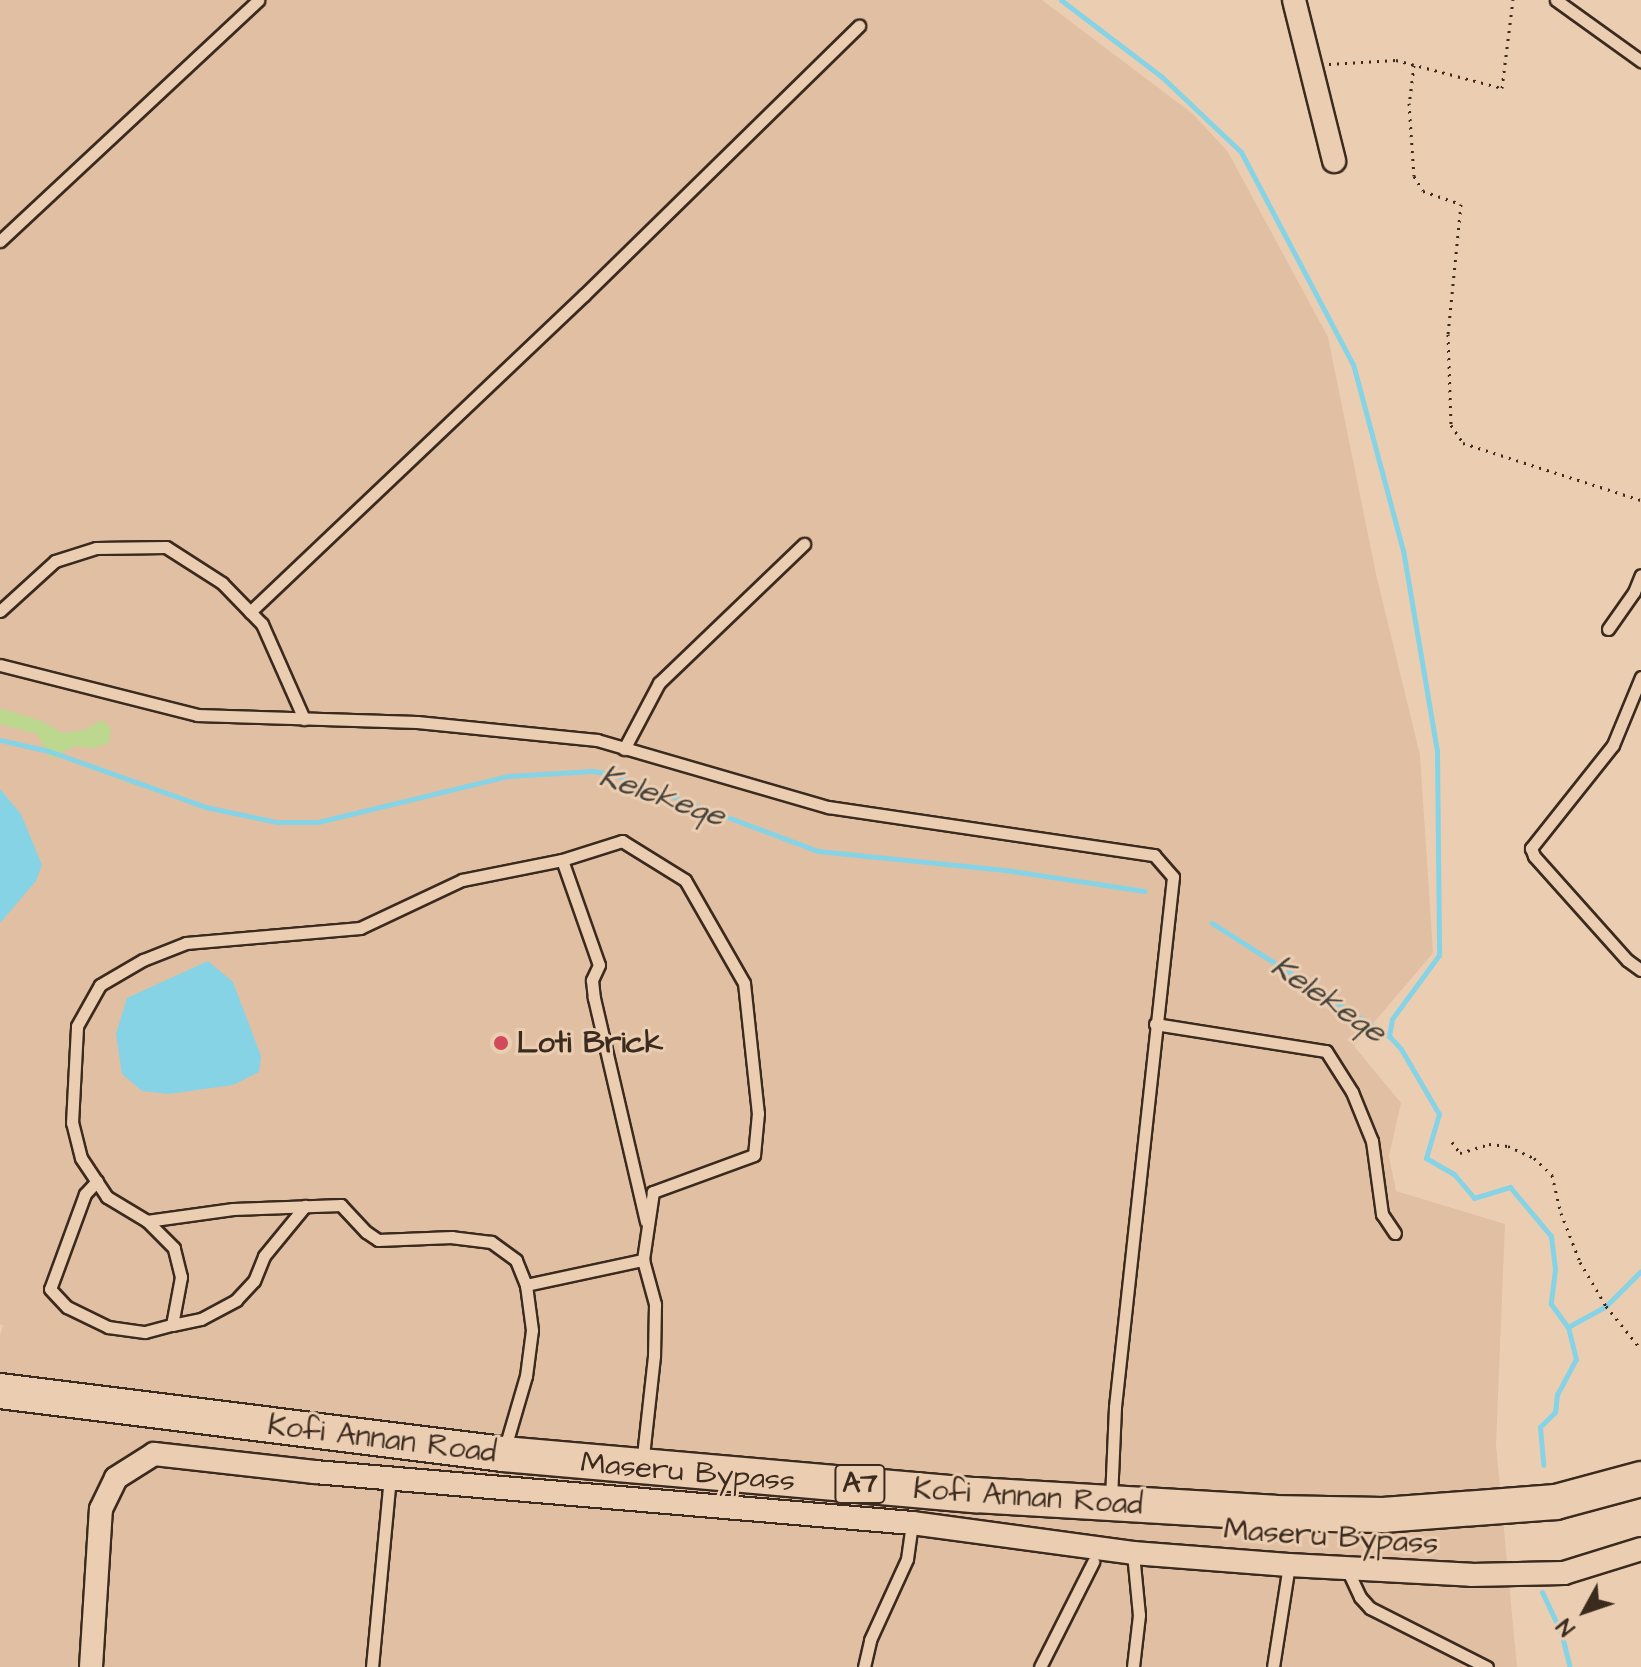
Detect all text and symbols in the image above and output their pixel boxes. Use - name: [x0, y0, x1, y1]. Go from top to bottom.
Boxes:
- water label: Kelekeqe: [594, 758, 730, 836]
- water label: Kelekeqe: [1263, 948, 1393, 1052]
- place label: Loti Brick: [517, 1025, 663, 1061]
- marker: Loti Brick: [492, 1034, 510, 1052]
- street label: Kofi Annan Road: [266, 1407, 498, 1471]
- street label: Maseru Bypass: [579, 1445, 797, 1499]
- road number: A7: [834, 1460, 886, 1508]
- street label: Kofi Annan Road: [912, 1471, 1144, 1523]
- street label: Maseru Bypass: [1222, 1512, 1440, 1562]
- north arrow: [1545, 1571, 1625, 1651]
- text: N: [1550, 1612, 1583, 1642]

